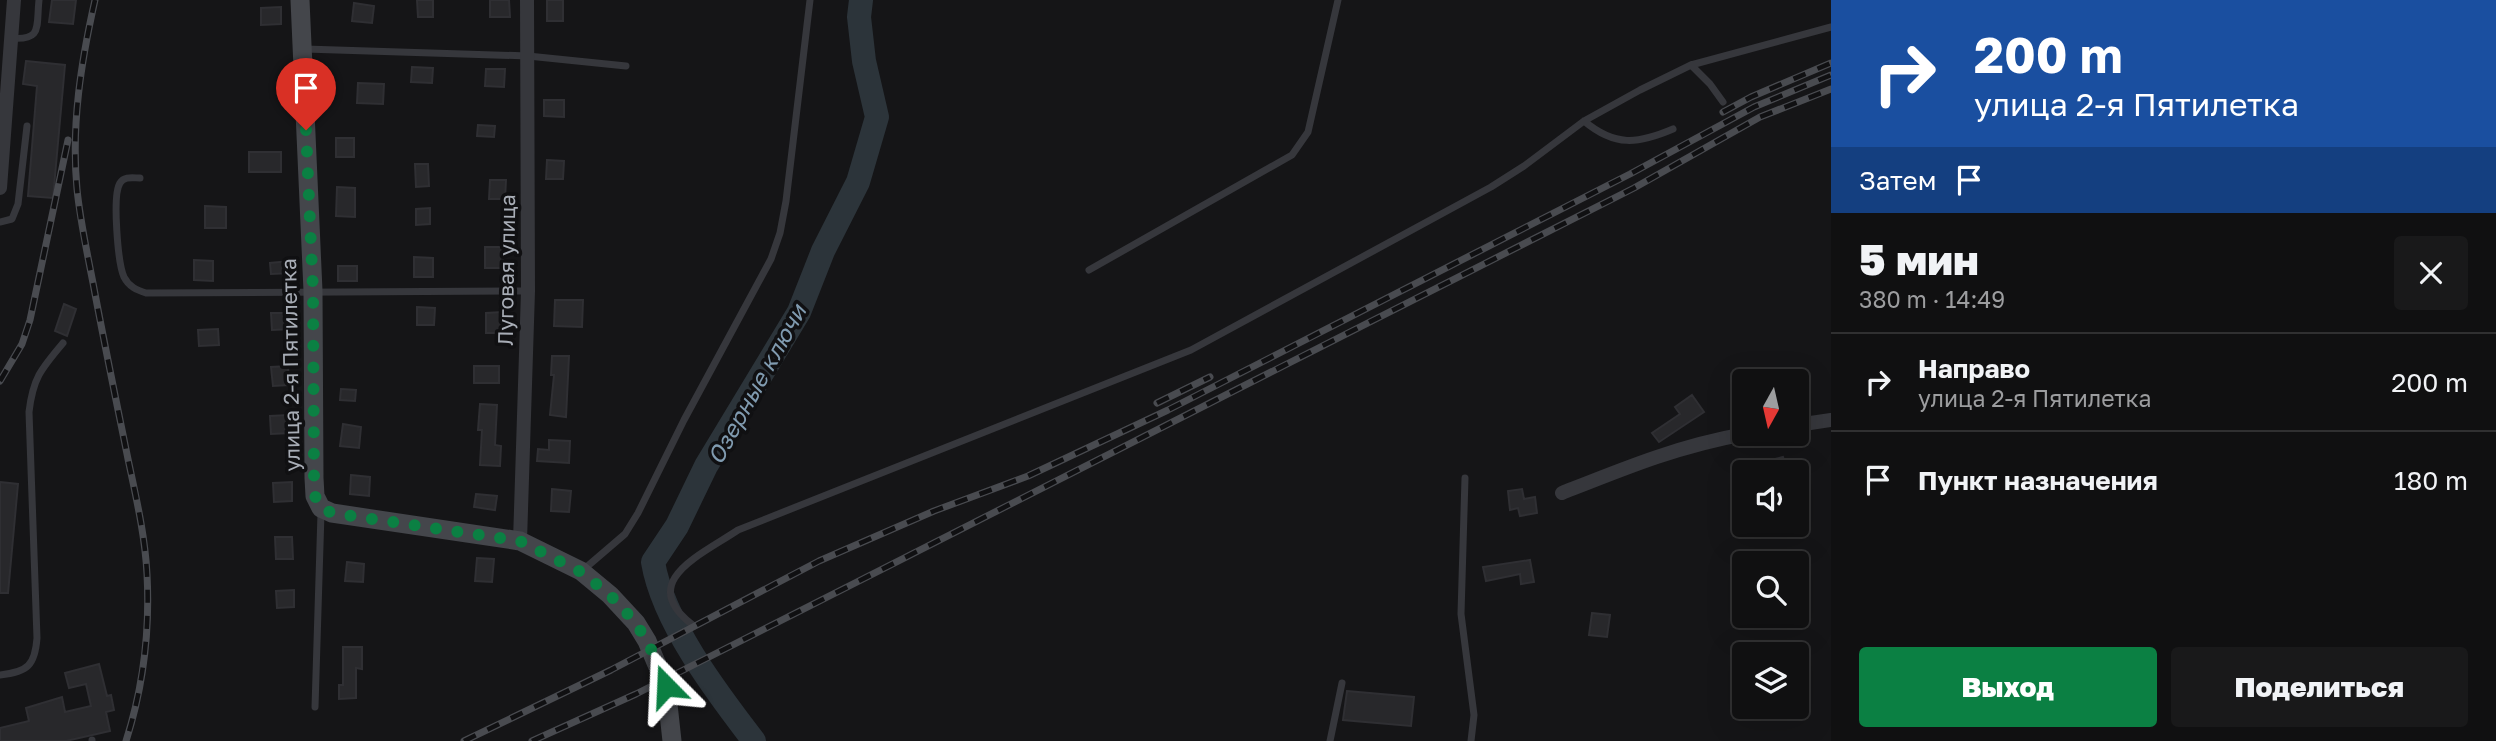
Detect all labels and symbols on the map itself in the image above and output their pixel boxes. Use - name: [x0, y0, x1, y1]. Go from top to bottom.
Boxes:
- pin: [276, 58, 336, 130]
- street label: Луговая улица: [492, 194, 520, 346]
- street label: улица 2-я Пятилетка: [275, 258, 305, 472]
- water label: Озерные ключи: [701, 298, 812, 469]
- north arrow: [1732, 369, 1810, 446]
- position arrow: [629, 649, 703, 723]

